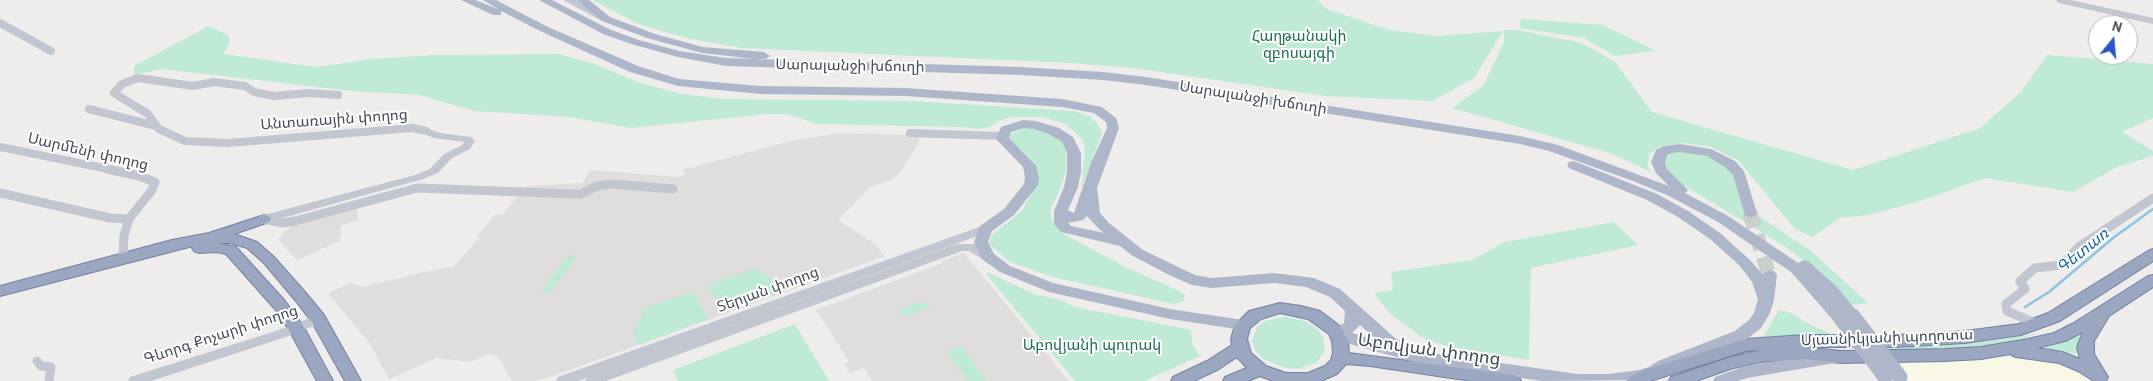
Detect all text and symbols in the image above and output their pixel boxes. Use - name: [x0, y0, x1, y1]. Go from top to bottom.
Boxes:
- north arrow: [2088, 15, 2138, 65]
- text: N: [2110, 17, 2124, 37]
- park label: Հաղթանակի զբոսայգի: [1252, 28, 1346, 63]
- street label: Սարալանջի խճուղի: [775, 56, 925, 76]
- street label: Սարալանջի խճուղի: [1178, 77, 1328, 119]
- street label: Անտառային փողոց: [260, 106, 408, 134]
- street label: Սարմենի փողոց: [26, 129, 150, 175]
- water label: Գետառ: [2053, 224, 2113, 278]
- street label: Տերյան փողոց: [715, 263, 821, 317]
- street label: Գևորգ Քոչարի փողոց: [142, 302, 300, 368]
- street label: Մյասնիկյանի պողոտա: [1801, 326, 1973, 350]
- street label: Աբովյան փողոց: [1356, 329, 1502, 371]
- park label: Աբովյանի պուրակ: [1023, 337, 1161, 355]

